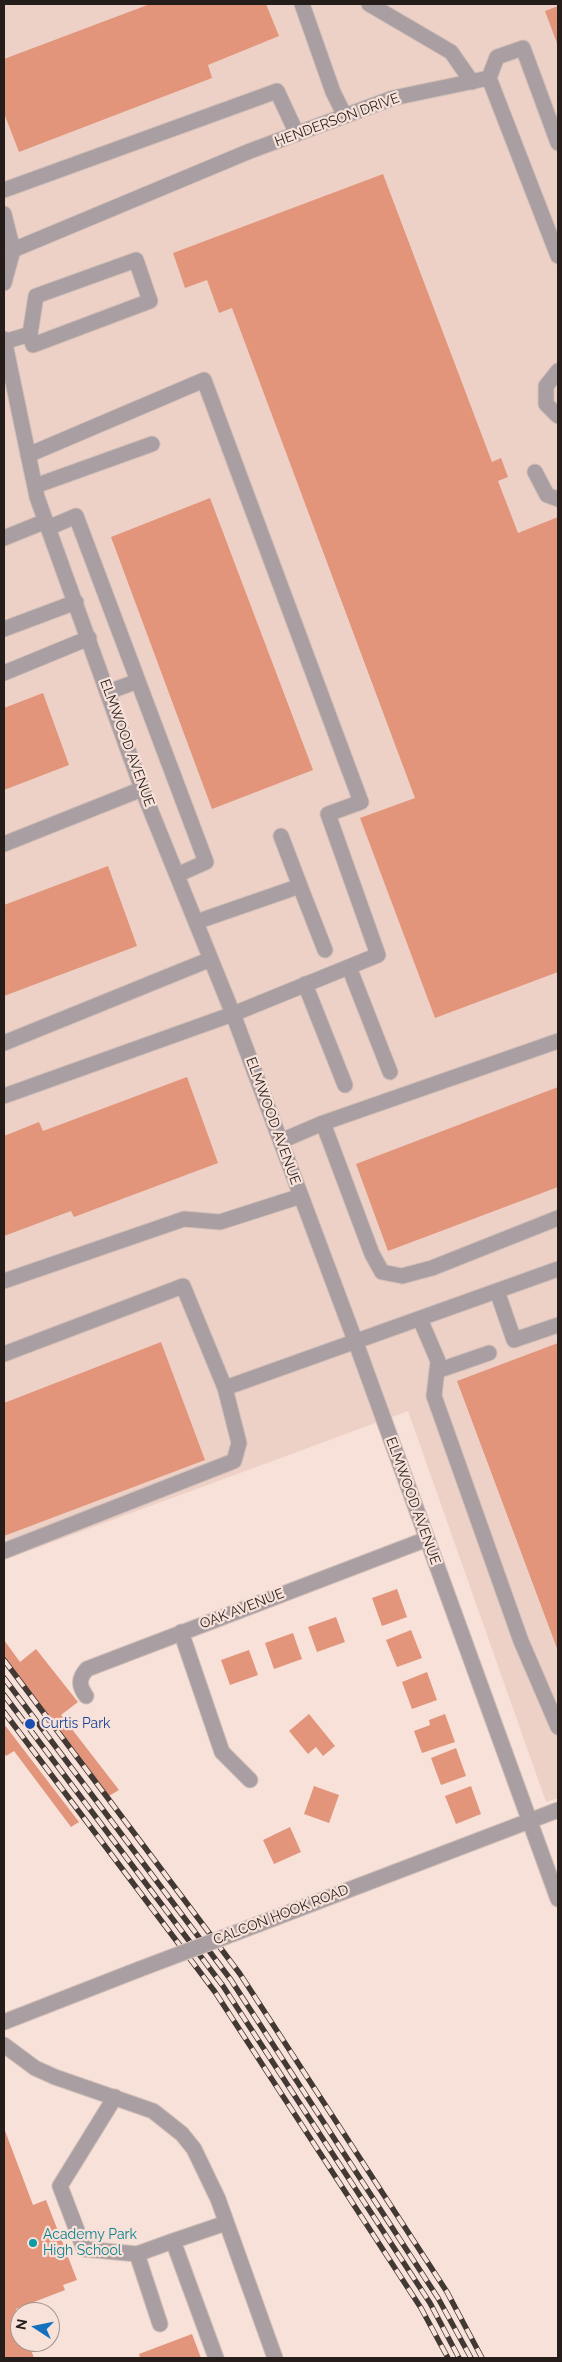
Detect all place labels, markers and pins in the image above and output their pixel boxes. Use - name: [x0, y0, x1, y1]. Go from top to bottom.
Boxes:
- place label: Curtis Park: [41, 1716, 111, 1732]
- marker: Curtis Park: [23, 1717, 37, 1731]
- place label: Academy Park High School: [43, 2227, 137, 2260]
- marker: Academy Park High School: [27, 2237, 39, 2249]

